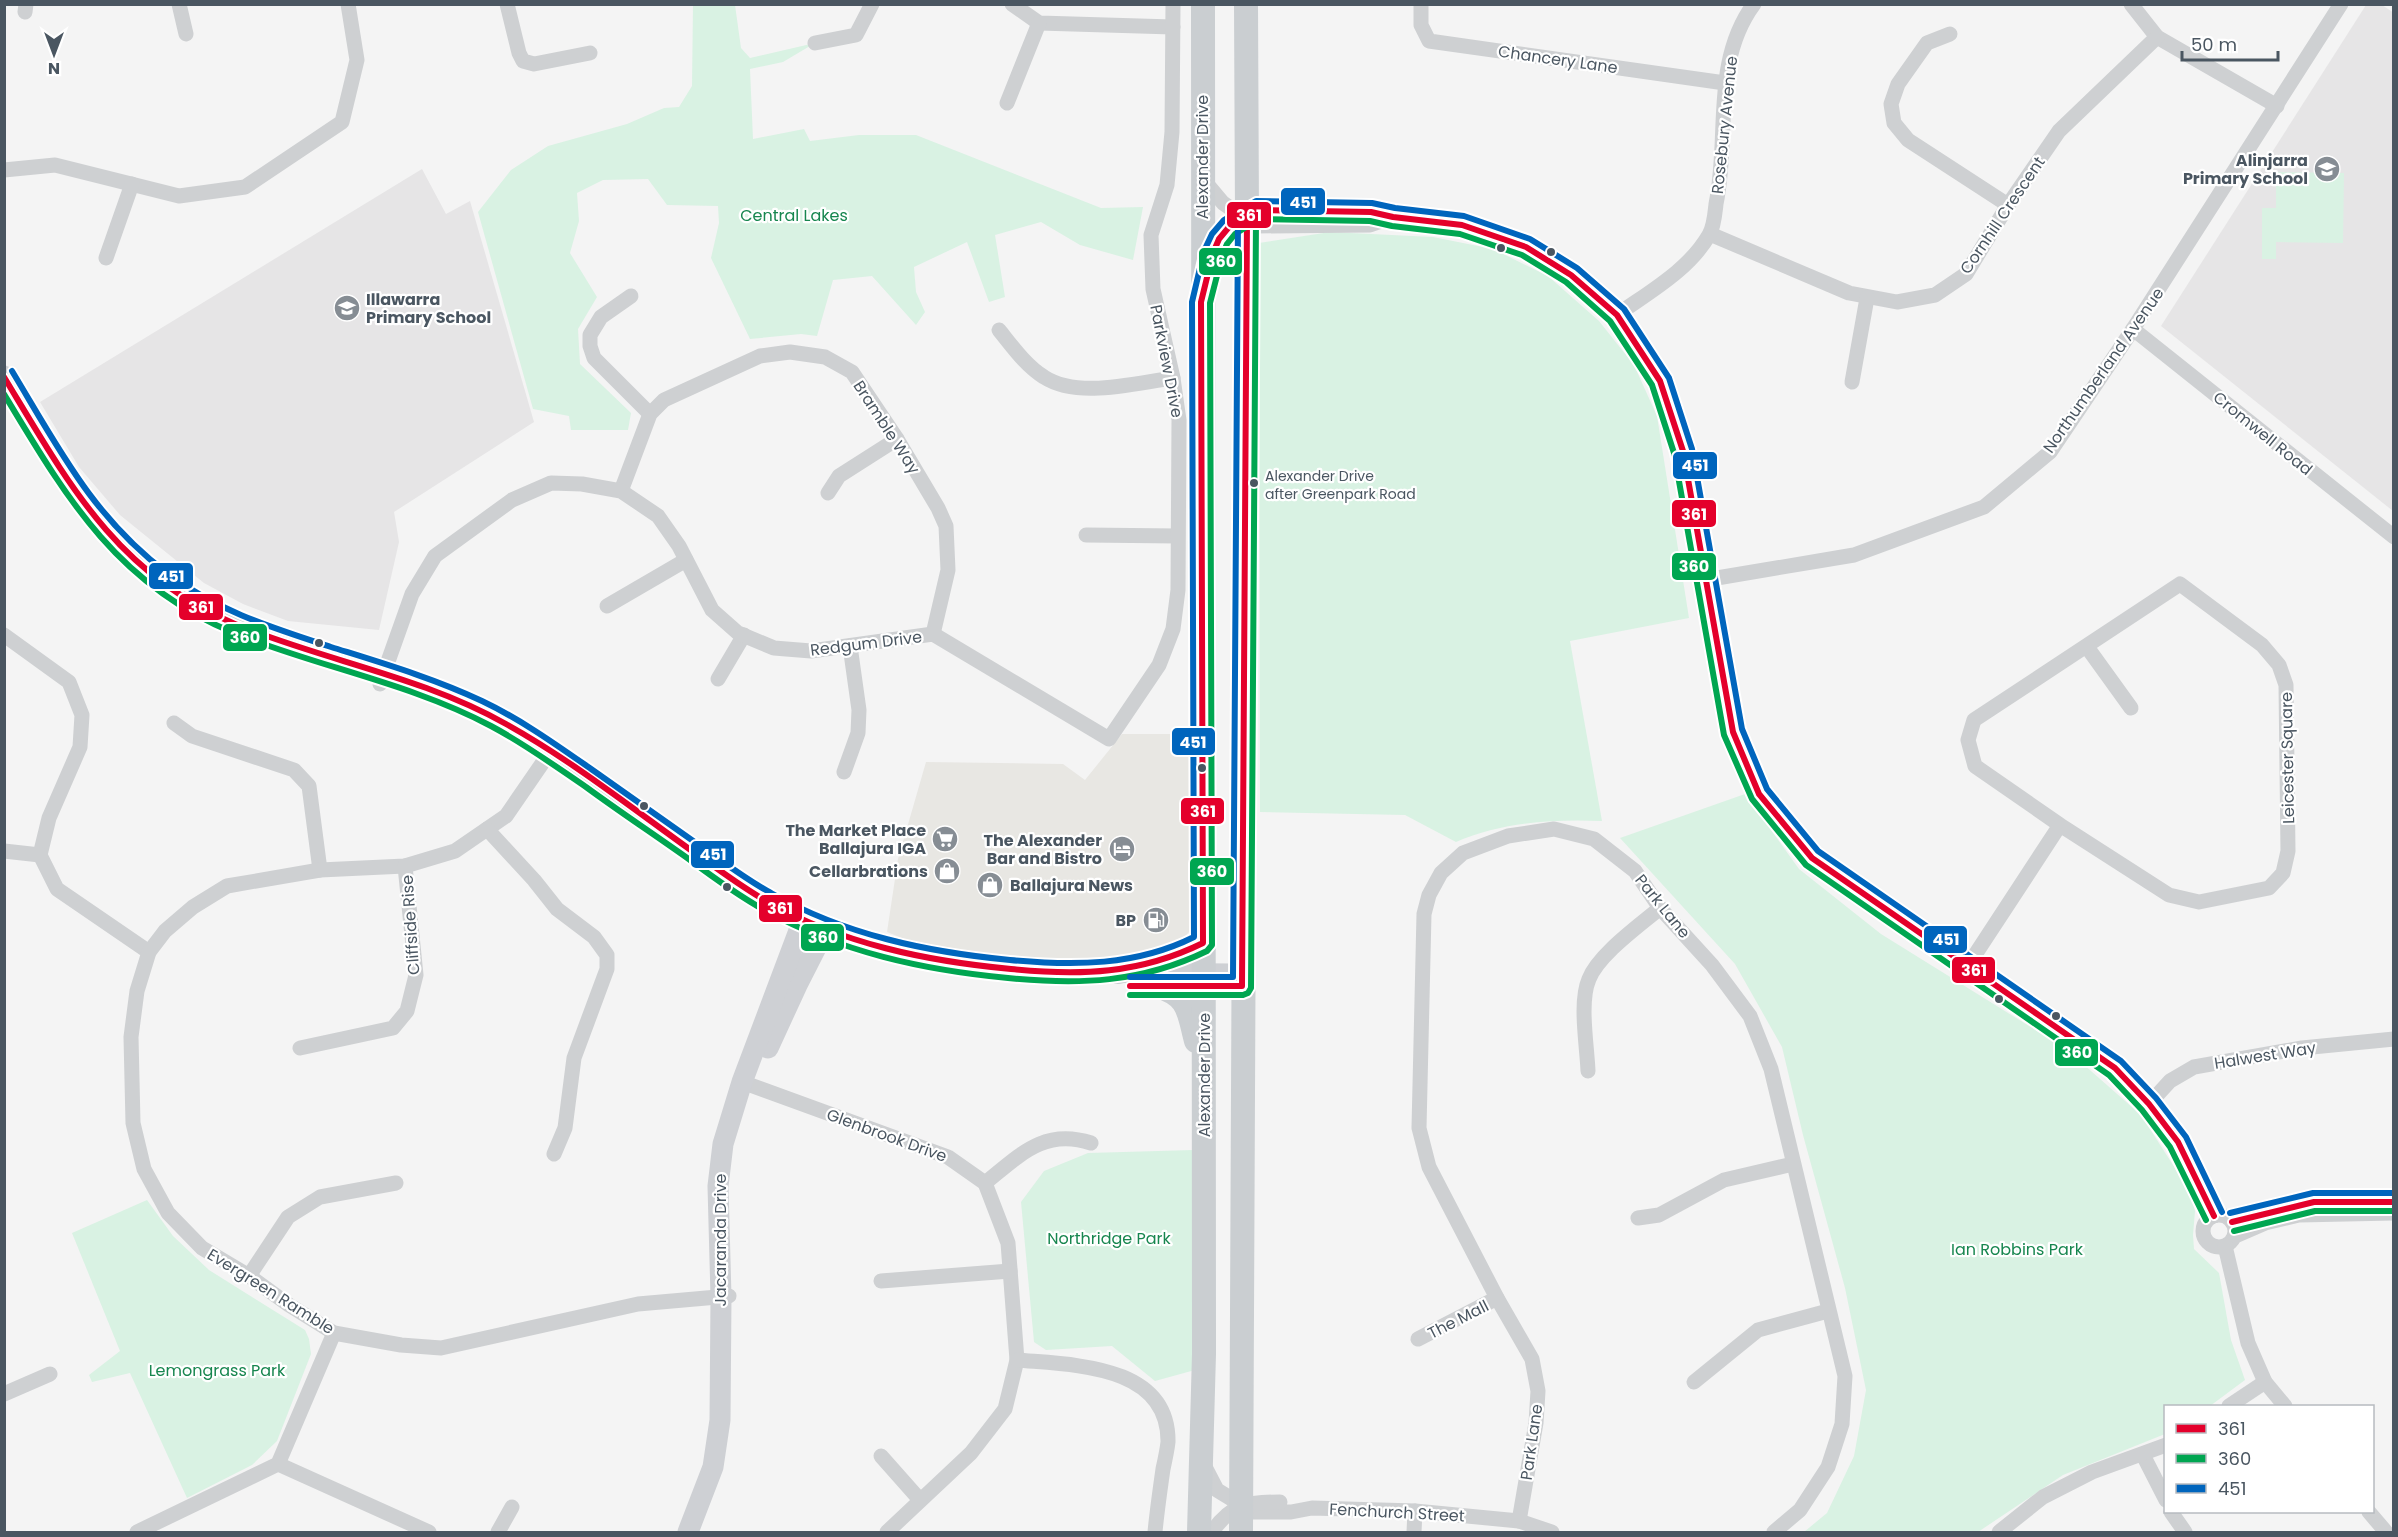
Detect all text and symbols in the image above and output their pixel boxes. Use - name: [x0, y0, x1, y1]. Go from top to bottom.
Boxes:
- north arrow: [24, 24, 84, 84]
- scale bar: [2182, 24, 2278, 62]
- text: 50 m: [2191, 32, 2237, 57]
- street label: Chancery Lane: [1497, 40, 1619, 79]
- street label: Rosebury Avenue: [1706, 55, 1743, 195]
- text: N: [48, 57, 60, 80]
- street label: Alexander Drive: [1191, 95, 1214, 219]
- place label: Alinjarra Primary School: [2183, 149, 2308, 190]
- street label: Cornhill Crescent: [1954, 152, 2050, 279]
- school or university icon: Alinjarra Primary School: [2312, 154, 2342, 184]
- line badge: 451: [1280, 187, 1326, 216]
- text: 451: [1289, 191, 1317, 214]
- line badge: 361: [1226, 201, 1272, 229]
- park label: Central Lakes: [740, 204, 848, 227]
- text: 361: [1236, 204, 1262, 227]
- unlabelled marker: [1495, 242, 1507, 254]
- unlabelled marker: [1545, 246, 1557, 258]
- line badge: 360: [1198, 247, 1243, 276]
- text: 360: [1206, 250, 1236, 273]
- street label: Northumberland Avenue: [2037, 283, 2169, 458]
- place label: Illawarra Primary School: [366, 288, 491, 329]
- school or university icon: Illawarra Primary School: [332, 293, 362, 323]
- street label: Parkview Drive: [1144, 303, 1189, 420]
- street label: Bramble Way: [848, 376, 925, 479]
- street label: Cromwell Road: [2208, 386, 2317, 481]
- line badge: 451: [1672, 451, 1718, 480]
- text: 451: [1681, 454, 1709, 477]
- place label: Alexander Drive after Greenpark Road: [1265, 466, 1416, 504]
- marker: Alexander Drive after Greenpark Road: [1248, 477, 1260, 489]
- line badge: 361: [1671, 499, 1717, 528]
- text: 361: [1681, 503, 1707, 526]
- line badge: 360: [1671, 552, 1717, 581]
- text: 360: [1679, 555, 1709, 578]
- line badge: 451: [148, 562, 194, 590]
- text: 451: [157, 565, 185, 588]
- line badge: 361: [178, 593, 224, 621]
- text: 361: [188, 596, 214, 619]
- line badge: 360: [222, 623, 268, 652]
- street label: Redgum Drive: [809, 625, 923, 662]
- text: 360: [230, 626, 260, 649]
- unlabelled marker: [313, 637, 325, 649]
- street label: Leicester Square: [2275, 692, 2300, 824]
- line badge: 451: [1171, 727, 1216, 756]
- text: 451: [1179, 731, 1207, 754]
- unlabelled marker: [1196, 762, 1208, 774]
- line badge: 361: [1180, 797, 1225, 825]
- unlabelled marker: [638, 800, 650, 812]
- text: 361: [1190, 800, 1216, 823]
- place label: The Market Place Ballajura IGA: [785, 819, 926, 860]
- supermarket icon: The Market Place Ballajura IGA: [930, 824, 960, 854]
- place label: The Alexander Bar and Bistro: [984, 829, 1102, 870]
- hotel icon: The Alexander Bar and Bistro: [1107, 834, 1137, 864]
- line badge: 451: [690, 840, 735, 869]
- text: 451: [699, 843, 727, 866]
- shop icon: Cellarbrations: [932, 856, 962, 886]
- line badge: 360: [1189, 857, 1235, 886]
- place label: Cellarbrations: [809, 860, 928, 883]
- text: 360: [1197, 860, 1227, 883]
- street label: Park Lane: [1630, 869, 1696, 943]
- shop icon: Ballajura News: [975, 870, 1005, 900]
- street label: Cliffside Rise: [396, 874, 425, 976]
- place label: Ballajura News: [1010, 874, 1133, 897]
- unlabelled marker: [721, 881, 733, 893]
- line badge: 361: [758, 894, 803, 923]
- text: 361: [767, 897, 793, 920]
- fuel station icon: BP: [1141, 905, 1171, 935]
- place label: BP: [1115, 909, 1136, 932]
- line badge: 360: [800, 923, 845, 952]
- line badge: 451: [1923, 925, 1968, 954]
- text: 360: [808, 926, 838, 949]
- text: 451: [1932, 928, 1960, 951]
- line badge: 361: [1951, 956, 1996, 984]
- text: 361: [1961, 959, 1987, 982]
- unlabelled marker: [1993, 993, 2005, 1005]
- unlabelled marker: [2050, 1010, 2062, 1022]
- street label: Alexander Drive: [1193, 1013, 1216, 1137]
- street label: Halwest Way: [2213, 1036, 2318, 1075]
- line badge: 360: [2054, 1038, 2099, 1067]
- text: 360: [2062, 1041, 2092, 1064]
- street label: Glenbrook Drive: [823, 1103, 950, 1168]
- street label: Jacaranda Drive: [709, 1173, 732, 1306]
- park label: Northridge Park: [1047, 1227, 1172, 1250]
- park label: Ian Robbins Park: [1951, 1238, 2084, 1261]
- street label: Evergreen Ramble: [203, 1243, 339, 1340]
- street label: The Mall: [1424, 1294, 1493, 1345]
- park label: Lemongrass Park: [149, 1359, 286, 1382]
- street label: Park Lane: [1515, 1403, 1548, 1482]
- legend: [2164, 1405, 2374, 1513]
- text: 361: [2218, 1416, 2246, 1441]
- text: 360: [2218, 1446, 2251, 1471]
- text: 451: [2218, 1476, 2246, 1501]
- street label: Fenchurch Street: [1329, 1497, 1465, 1528]

